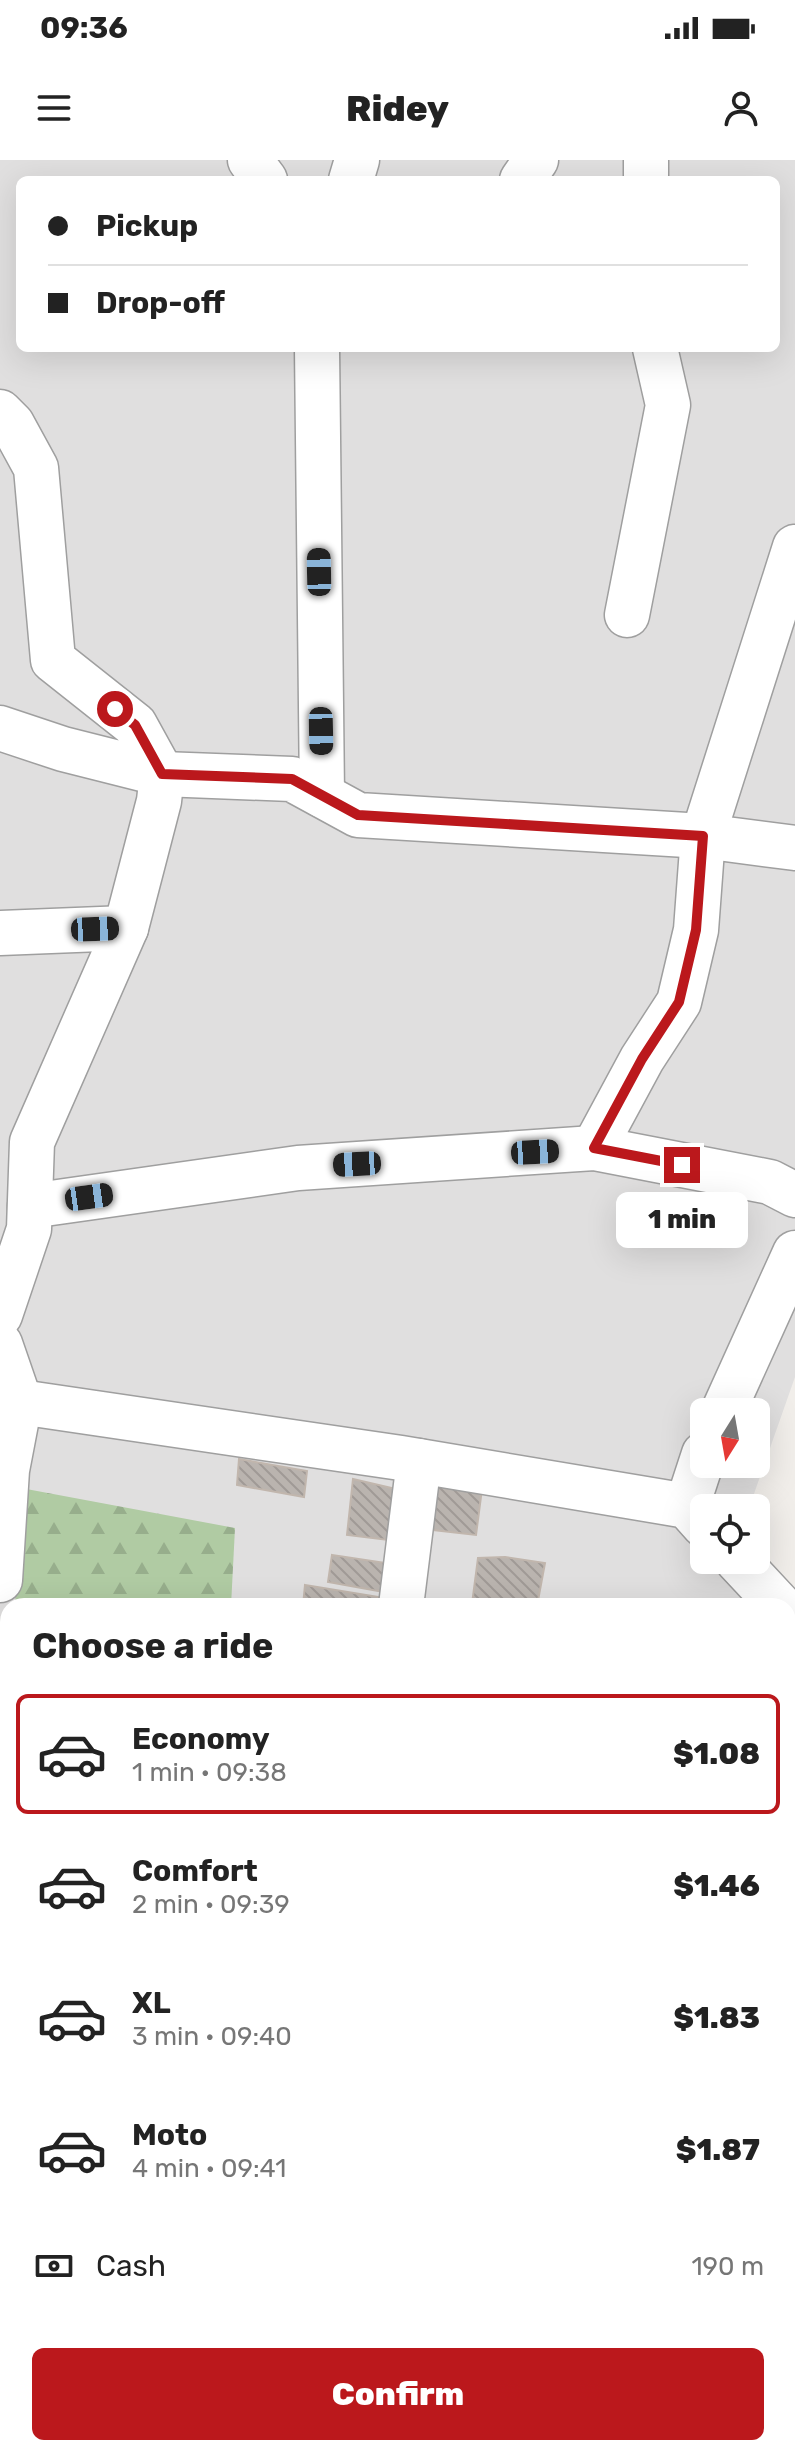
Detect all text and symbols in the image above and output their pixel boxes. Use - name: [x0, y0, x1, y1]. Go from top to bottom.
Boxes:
- text: 09:36: [40, 10, 128, 46]
- icon: menu: [32, 86, 76, 130]
- icon: person: [719, 86, 763, 130]
- text: Ridey: [346, 87, 449, 130]
- text: Pickup: [96, 208, 198, 244]
- text: Drop-off: [96, 285, 225, 321]
- car: [307, 548, 331, 596]
- route start: [97, 691, 133, 727]
- car: [309, 707, 333, 755]
- car: [71, 916, 119, 942]
- car: [510, 1139, 560, 1165]
- route end: [664, 1147, 700, 1183]
- car: [332, 1151, 382, 1177]
- car: [64, 1182, 114, 1212]
- callout: 1 min: [616, 1193, 748, 1249]
- text: 1 min: [648, 1204, 716, 1235]
- north arrow: [690, 1398, 770, 1478]
- map controls: [690, 1398, 770, 1574]
- button: locate: [690, 1494, 770, 1574]
- text: Choose a ride: [32, 1624, 273, 1667]
- icon: car: [36, 1718, 108, 1790]
- text: Economy: [132, 1721, 270, 1757]
- text: $1.08: [673, 1736, 760, 1772]
- text: 1 min · 09:38: [132, 1757, 287, 1788]
- icon: car: [36, 1850, 108, 1922]
- text: Comfort: [132, 1853, 258, 1889]
- text: $1.46: [673, 1868, 760, 1904]
- text: 2 min · 09:39: [132, 1889, 290, 1920]
- icon: car: [36, 1982, 108, 2054]
- text: XL: [132, 1985, 171, 2021]
- text: $1.83: [673, 2000, 760, 2036]
- text: 3 min · 09:40: [132, 2021, 292, 2052]
- icon: car: [36, 2114, 108, 2186]
- text: Moto: [132, 2117, 207, 2153]
- text: $1.87: [676, 2132, 760, 2168]
- text: 4 min · 09:41: [132, 2153, 286, 2184]
- icon: cash: [32, 2244, 76, 2288]
- text: Cash: [96, 2248, 166, 2284]
- text: 190 m: [691, 2251, 764, 2282]
- button: Confirm: [32, 2348, 764, 2440]

